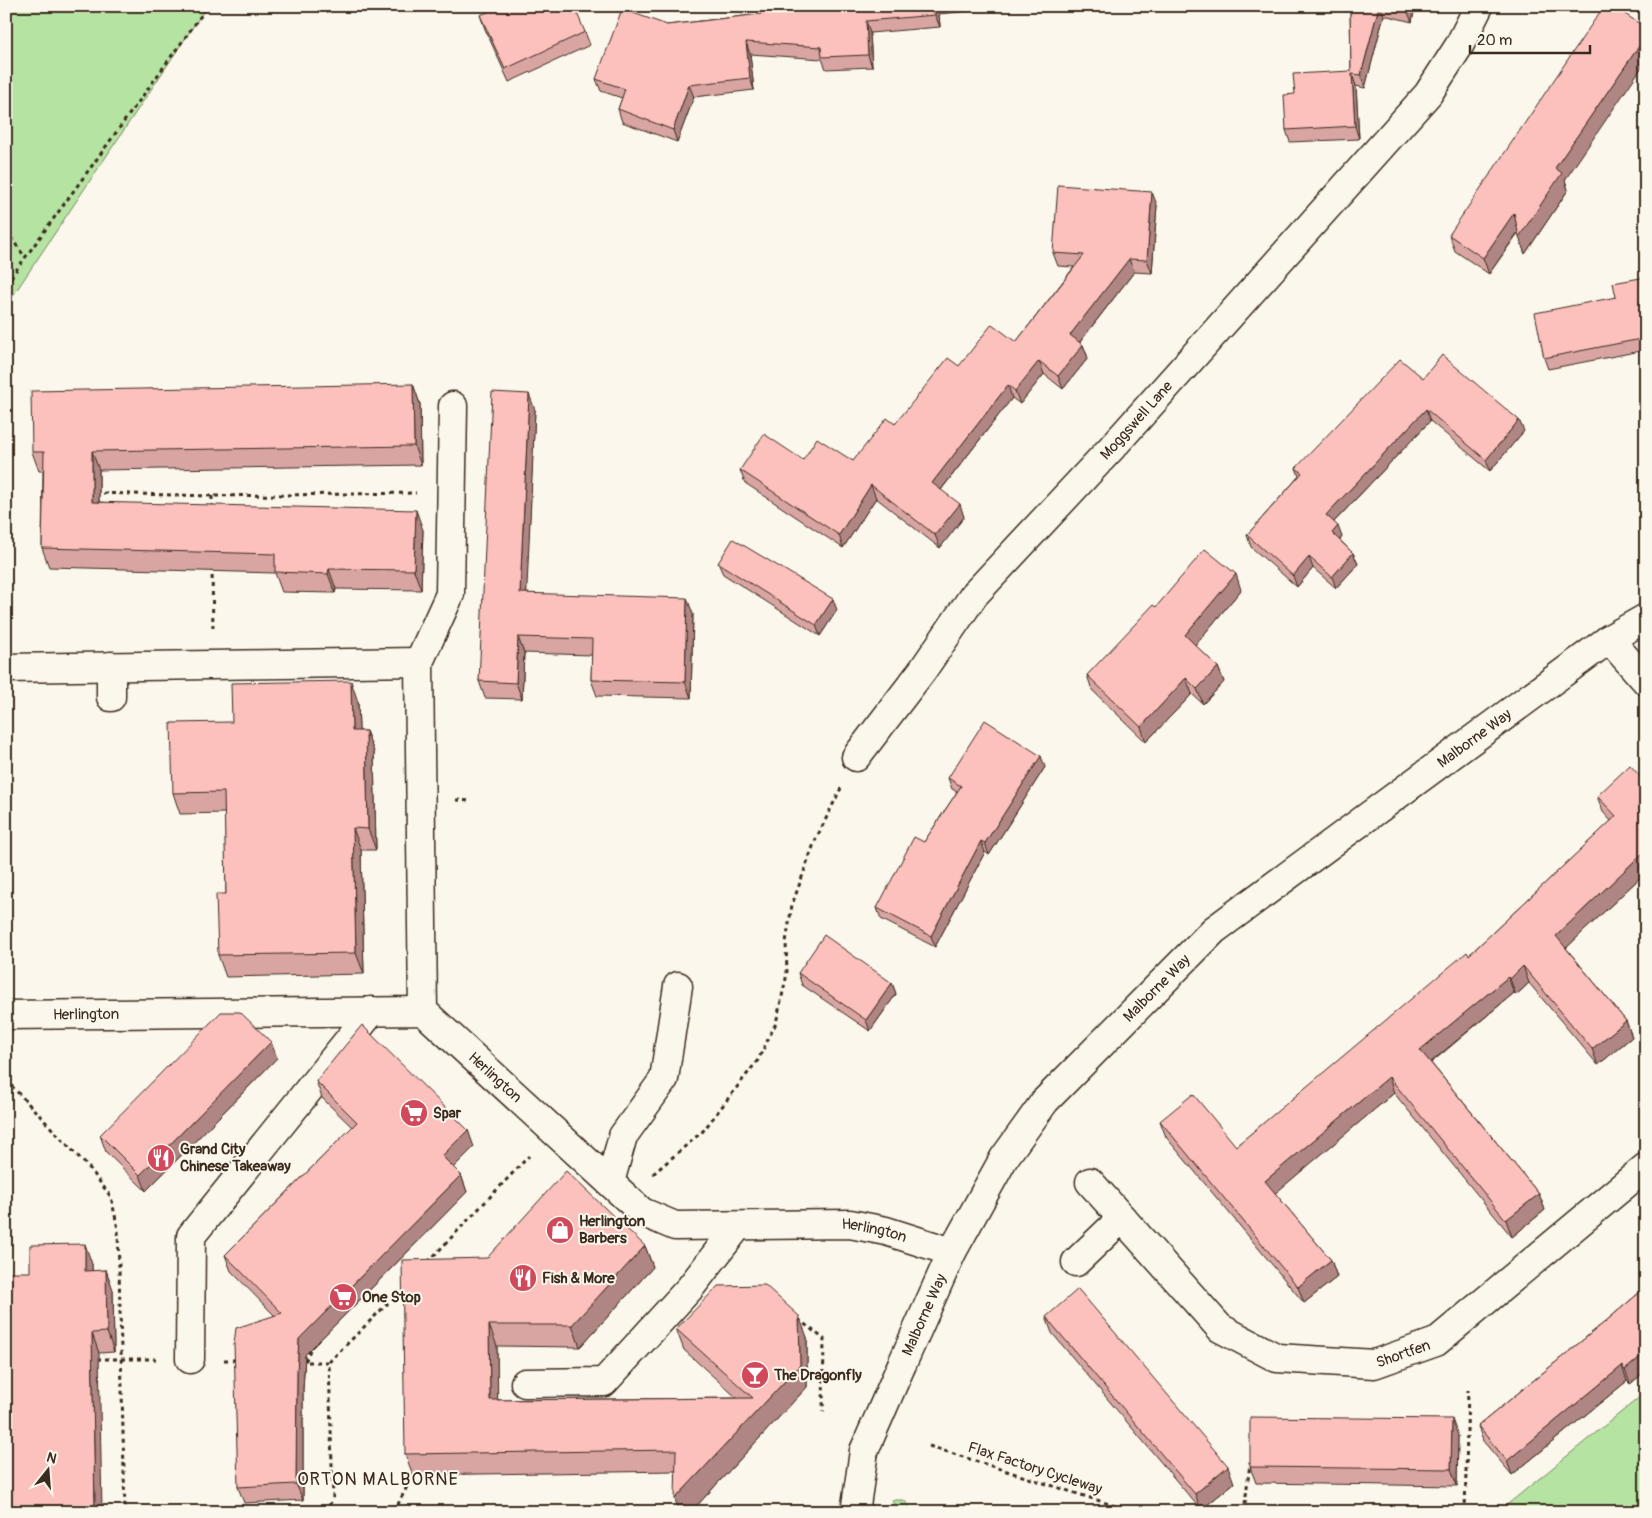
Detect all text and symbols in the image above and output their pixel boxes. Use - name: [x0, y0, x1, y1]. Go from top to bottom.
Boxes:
- scale bar: [1470, 22, 1590, 54]
- text: 20 m: [1477, 31, 1512, 50]
- street label: Moggswell Lane: [1096, 377, 1177, 464]
- street label: Malborne Way: [1434, 705, 1516, 772]
- street label: Malborne Way: [1119, 950, 1195, 1026]
- street label: Herlington: [53, 1005, 119, 1025]
- street label: Herlington: [464, 1048, 526, 1107]
- supermarket icon: Spar: [399, 1098, 429, 1128]
- place label: Spar: [433, 1104, 462, 1123]
- place label: Grand City Chinese Takeaway: [180, 1140, 291, 1176]
- restaurant icon: Grand City Chinese Takeaway: [146, 1143, 176, 1173]
- place label: Herlington Barbers: [579, 1212, 646, 1248]
- shop icon: Herlington Barbers: [545, 1215, 575, 1245]
- street label: Herlington: [842, 1215, 909, 1247]
- restaurant icon: Fish & More: [508, 1263, 538, 1293]
- place label: Fish & More: [542, 1269, 615, 1288]
- street label: Malborne Way: [898, 1271, 951, 1359]
- supermarket icon: One Stop: [328, 1282, 358, 1312]
- place label: One Stop: [362, 1288, 421, 1307]
- street label: Shortfen: [1374, 1336, 1433, 1372]
- bar icon: The Dragonfly: [740, 1360, 770, 1390]
- place label: The Dragonfly: [773, 1366, 862, 1385]
- street label: Flax Factory Cycleway: [965, 1438, 1105, 1499]
- north arrow: [22, 1446, 72, 1496]
- text: N: [45, 1449, 59, 1468]
- district label: ORTON MALBORNE: [297, 1468, 459, 1491]

